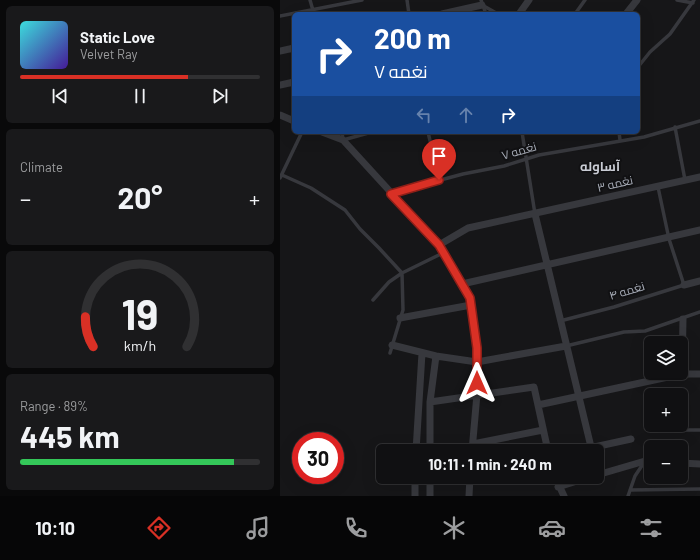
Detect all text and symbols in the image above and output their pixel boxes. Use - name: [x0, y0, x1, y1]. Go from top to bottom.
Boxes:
- text: 200 m: [374, 21, 451, 55]
- text: Static Love: [80, 28, 155, 46]
- icon: right: [308, 28, 360, 80]
- text: Velvet Ray: [80, 46, 138, 62]
- text: نغمه ۷: [374, 60, 428, 82]
- icon: previous: [49, 85, 71, 107]
- icon: pause: [129, 85, 151, 107]
- icon: next: [209, 85, 231, 107]
- icon: left: [413, 104, 435, 126]
- icon: ahead: [455, 104, 477, 126]
- icon: right: [497, 104, 519, 126]
- street label: نغمه ۷: [500, 138, 538, 162]
- pin: [422, 139, 456, 180]
- icon: arrive: [428, 145, 450, 167]
- district label: آساوله: [580, 158, 621, 175]
- text: Climate: [20, 159, 63, 175]
- street label: نغمه ۳: [595, 172, 634, 194]
- text: 20°: [117, 179, 163, 215]
- text: −: [20, 185, 31, 211]
- text: +: [249, 185, 260, 211]
- street label: نغمه ۴: [607, 278, 646, 302]
- text: 19: [122, 288, 158, 338]
- map controls: [644, 336, 688, 484]
- button: layers: [644, 336, 688, 380]
- text: km/h: [124, 337, 156, 354]
- position arrow: [456, 362, 498, 404]
- button: +: [644, 388, 688, 432]
- text: Range · 89%: [20, 398, 88, 414]
- text: 445 km: [20, 418, 120, 454]
- speed limit sign: 30: [292, 432, 344, 484]
- button: −: [644, 440, 688, 484]
- text: 10:11 · 1 min · 240 m: [428, 455, 552, 473]
- icon: directions: [145, 514, 173, 542]
- icon: music: [244, 514, 272, 542]
- icon: phone: [342, 514, 370, 542]
- icon: climate: [440, 514, 468, 542]
- icon: car: [538, 514, 566, 542]
- icon: filters: [637, 514, 665, 542]
- text: 10:10: [35, 517, 75, 539]

